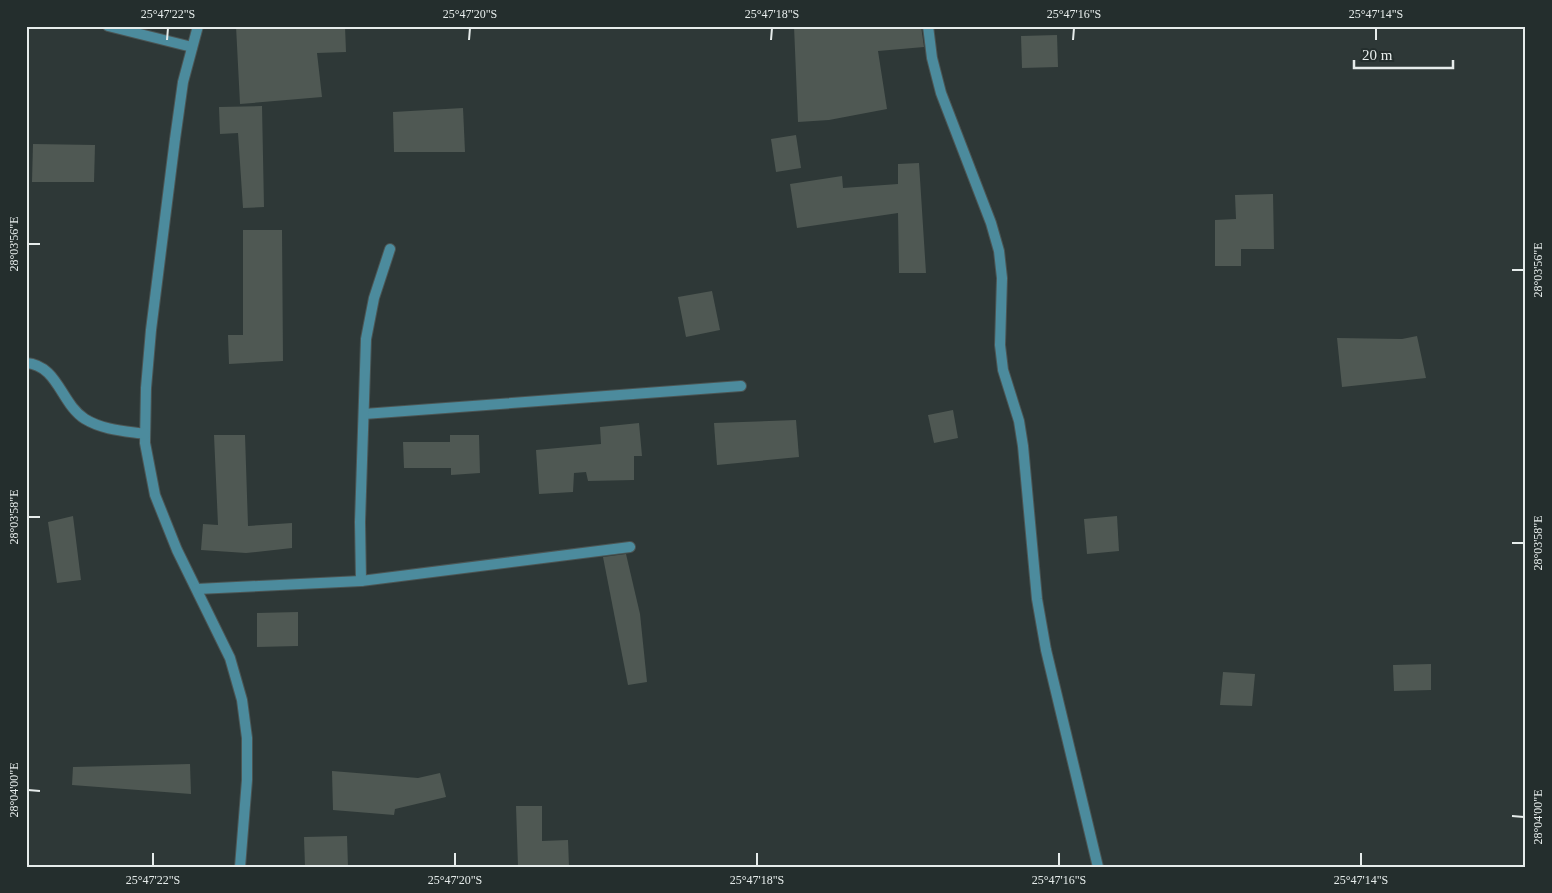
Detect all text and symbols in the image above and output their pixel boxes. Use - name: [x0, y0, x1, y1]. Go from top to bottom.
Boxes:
- text: 25°47'22"S: [141, 7, 195, 21]
- text: 25°47'20"S: [443, 7, 497, 21]
- text: 25°47'18"S: [745, 7, 799, 21]
- text: 25°47'16"S: [1047, 7, 1101, 21]
- text: 25°47'14"S: [1349, 7, 1403, 21]
- scale bar: [1354, 38, 1453, 70]
- text: 20 m: [1362, 47, 1393, 63]
- text: 28°03'56"E: [7, 216, 21, 272]
- text: 28°03'56"E: [1531, 242, 1545, 298]
- text: 28°03'58"E: [7, 489, 21, 545]
- text: 28°03'58"E: [1531, 515, 1545, 571]
- text: 28°04'00"E: [7, 762, 21, 818]
- text: 28°04'00"E: [1531, 789, 1545, 845]
- text: 25°47'22"S: [126, 873, 180, 887]
- text: 25°47'20"S: [428, 873, 482, 887]
- text: 25°47'18"S: [730, 873, 784, 887]
- text: 25°47'16"S: [1032, 873, 1086, 887]
- text: 25°47'14"S: [1334, 873, 1388, 887]

